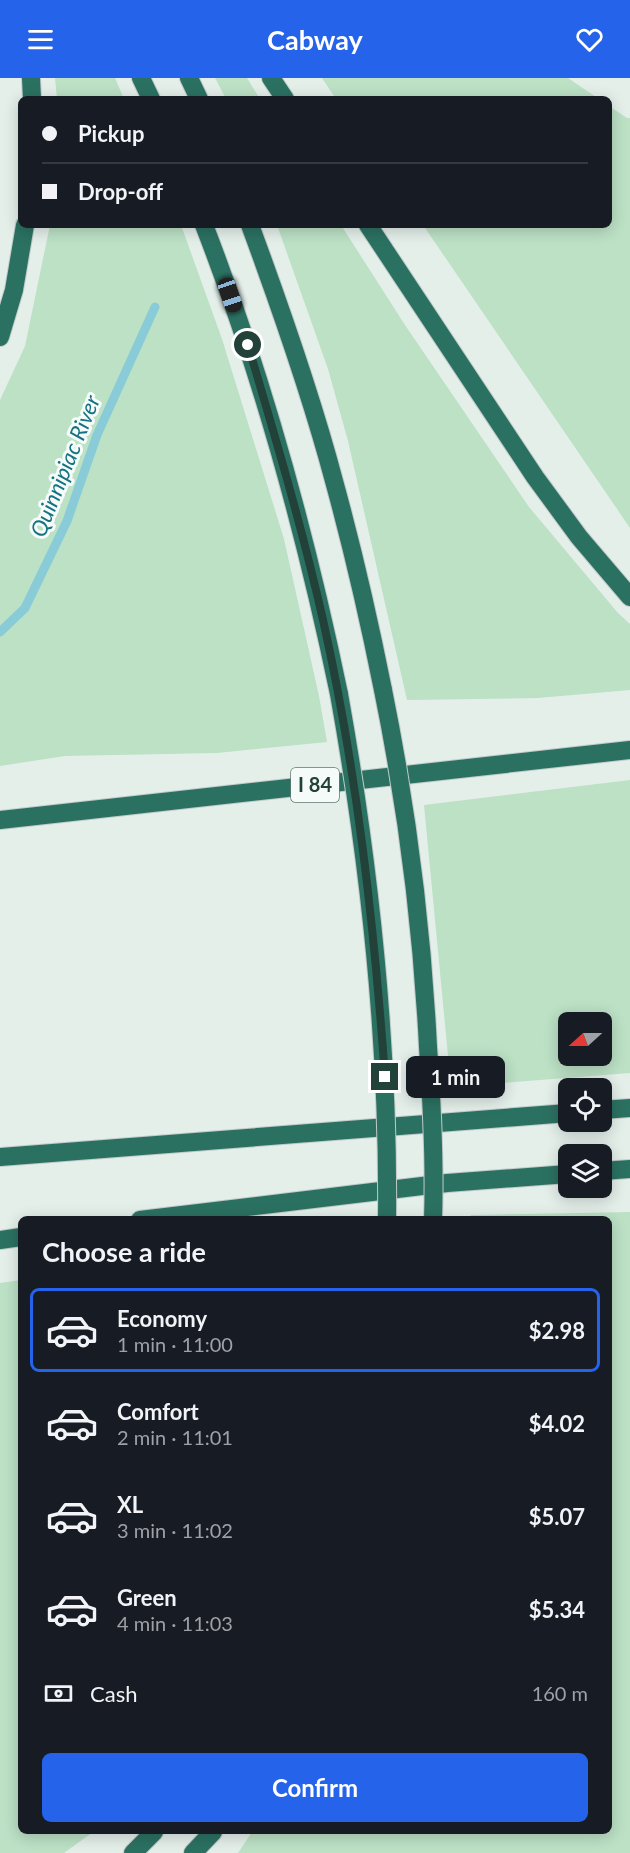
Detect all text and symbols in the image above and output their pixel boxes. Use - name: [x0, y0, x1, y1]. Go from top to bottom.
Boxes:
- icon: menu: [24, 23, 57, 56]
- text: Cabway: [267, 23, 363, 56]
- icon: heart: [573, 23, 606, 56]
- text: Pickup: [78, 120, 144, 147]
- text: Drop-off: [78, 178, 163, 205]
- car: [216, 275, 244, 315]
- route start: [234, 331, 261, 358]
- water label: Quinnipiac River: [24, 391, 105, 541]
- road number: I 84: [291, 768, 339, 802]
- north arrow: [558, 1012, 612, 1066]
- map controls: [558, 1012, 612, 1198]
- callout: 1 min: [406, 1056, 505, 1098]
- route end: [371, 1063, 398, 1090]
- text: 1 min: [431, 1065, 480, 1089]
- button: locate: [558, 1078, 612, 1132]
- button: layers: [558, 1144, 612, 1198]
- text: Choose a ride: [42, 1235, 206, 1268]
- icon: car: [45, 1303, 99, 1357]
- text: Economy: [117, 1305, 207, 1332]
- text: $2.98: [529, 1317, 585, 1344]
- text: 1 min · 11:00: [117, 1332, 233, 1356]
- icon: car: [45, 1396, 99, 1450]
- text: Comfort: [117, 1398, 199, 1425]
- text: $4.02: [529, 1410, 585, 1437]
- text: 2 min · 11:01: [117, 1425, 233, 1449]
- icon: car: [45, 1489, 99, 1543]
- text: XL: [117, 1491, 143, 1518]
- text: $5.07: [529, 1503, 585, 1530]
- text: 3 min · 11:02: [117, 1518, 233, 1542]
- icon: car: [45, 1582, 99, 1636]
- text: Green: [117, 1584, 177, 1611]
- text: $5.34: [529, 1596, 585, 1623]
- text: 4 min · 11:03: [117, 1611, 233, 1635]
- icon: cash: [42, 1677, 75, 1710]
- text: Cash: [90, 1680, 137, 1707]
- text: 160 m: [532, 1681, 588, 1705]
- button: Confirm: [42, 1753, 588, 1822]

